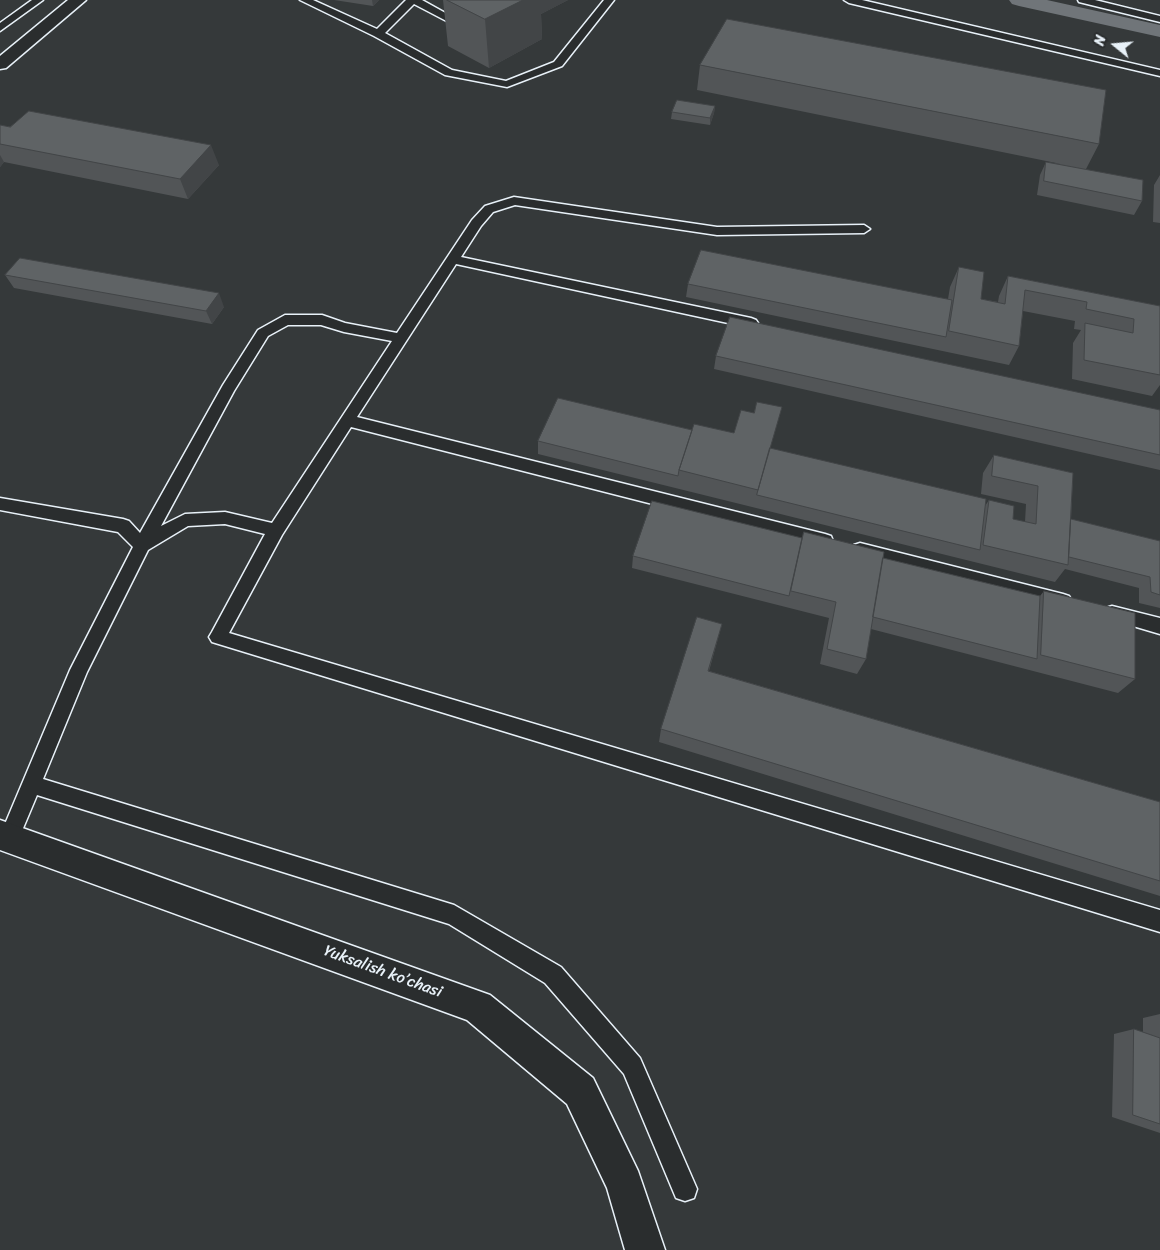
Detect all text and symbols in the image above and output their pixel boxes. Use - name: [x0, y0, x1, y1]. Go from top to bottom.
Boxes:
- north arrow: [1090, 20, 1140, 70]
- text: N: [1087, 32, 1114, 49]
- street label: Yuksalish ko’chasi: [321, 942, 445, 1002]

